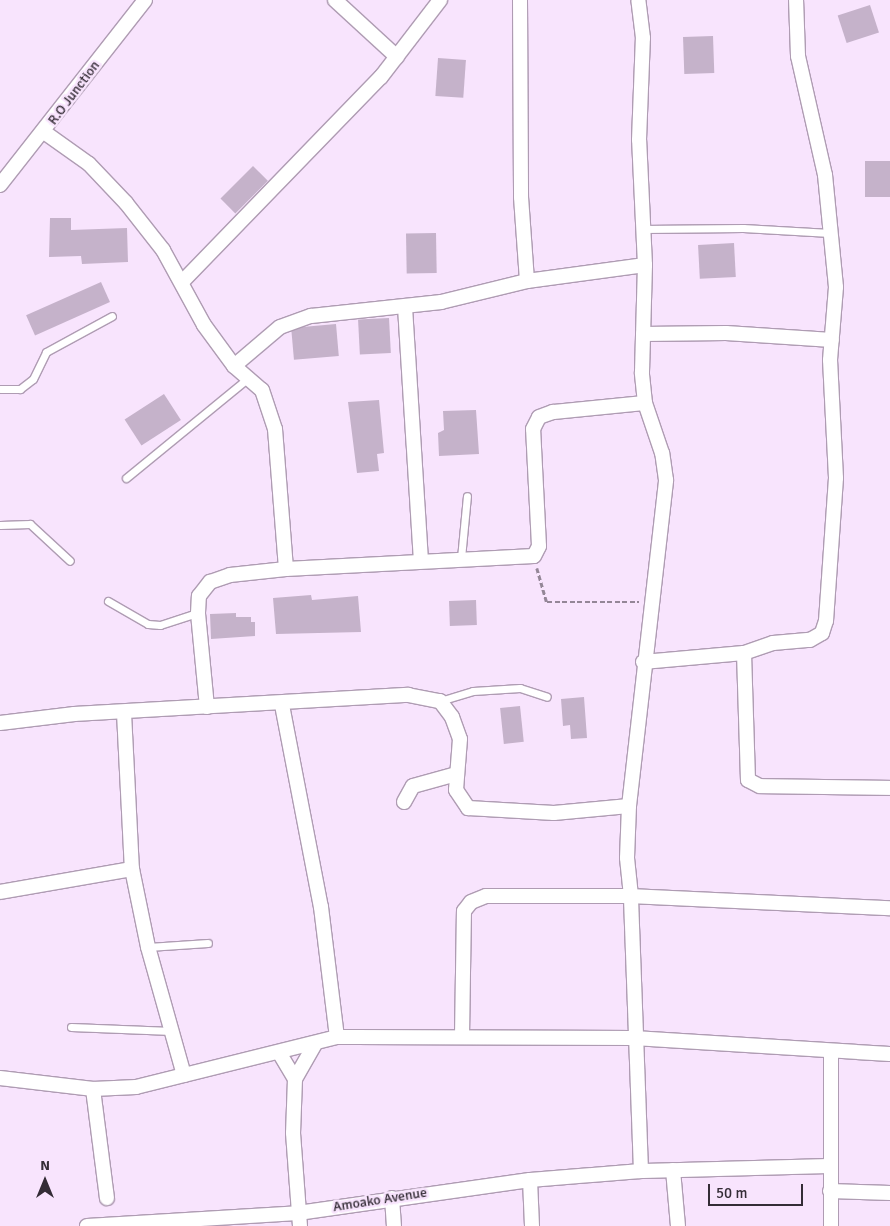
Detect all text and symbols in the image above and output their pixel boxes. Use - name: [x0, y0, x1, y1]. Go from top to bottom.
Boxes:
- street label: R.O Junction: [44, 58, 104, 128]
- north arrow: [20, 1156, 70, 1206]
- text: N: [40, 1157, 50, 1174]
- scale bar: [710, 1174, 805, 1206]
- street label: Amoako Avenue: [332, 1184, 428, 1216]
- text: 50 m: [716, 1184, 747, 1202]

